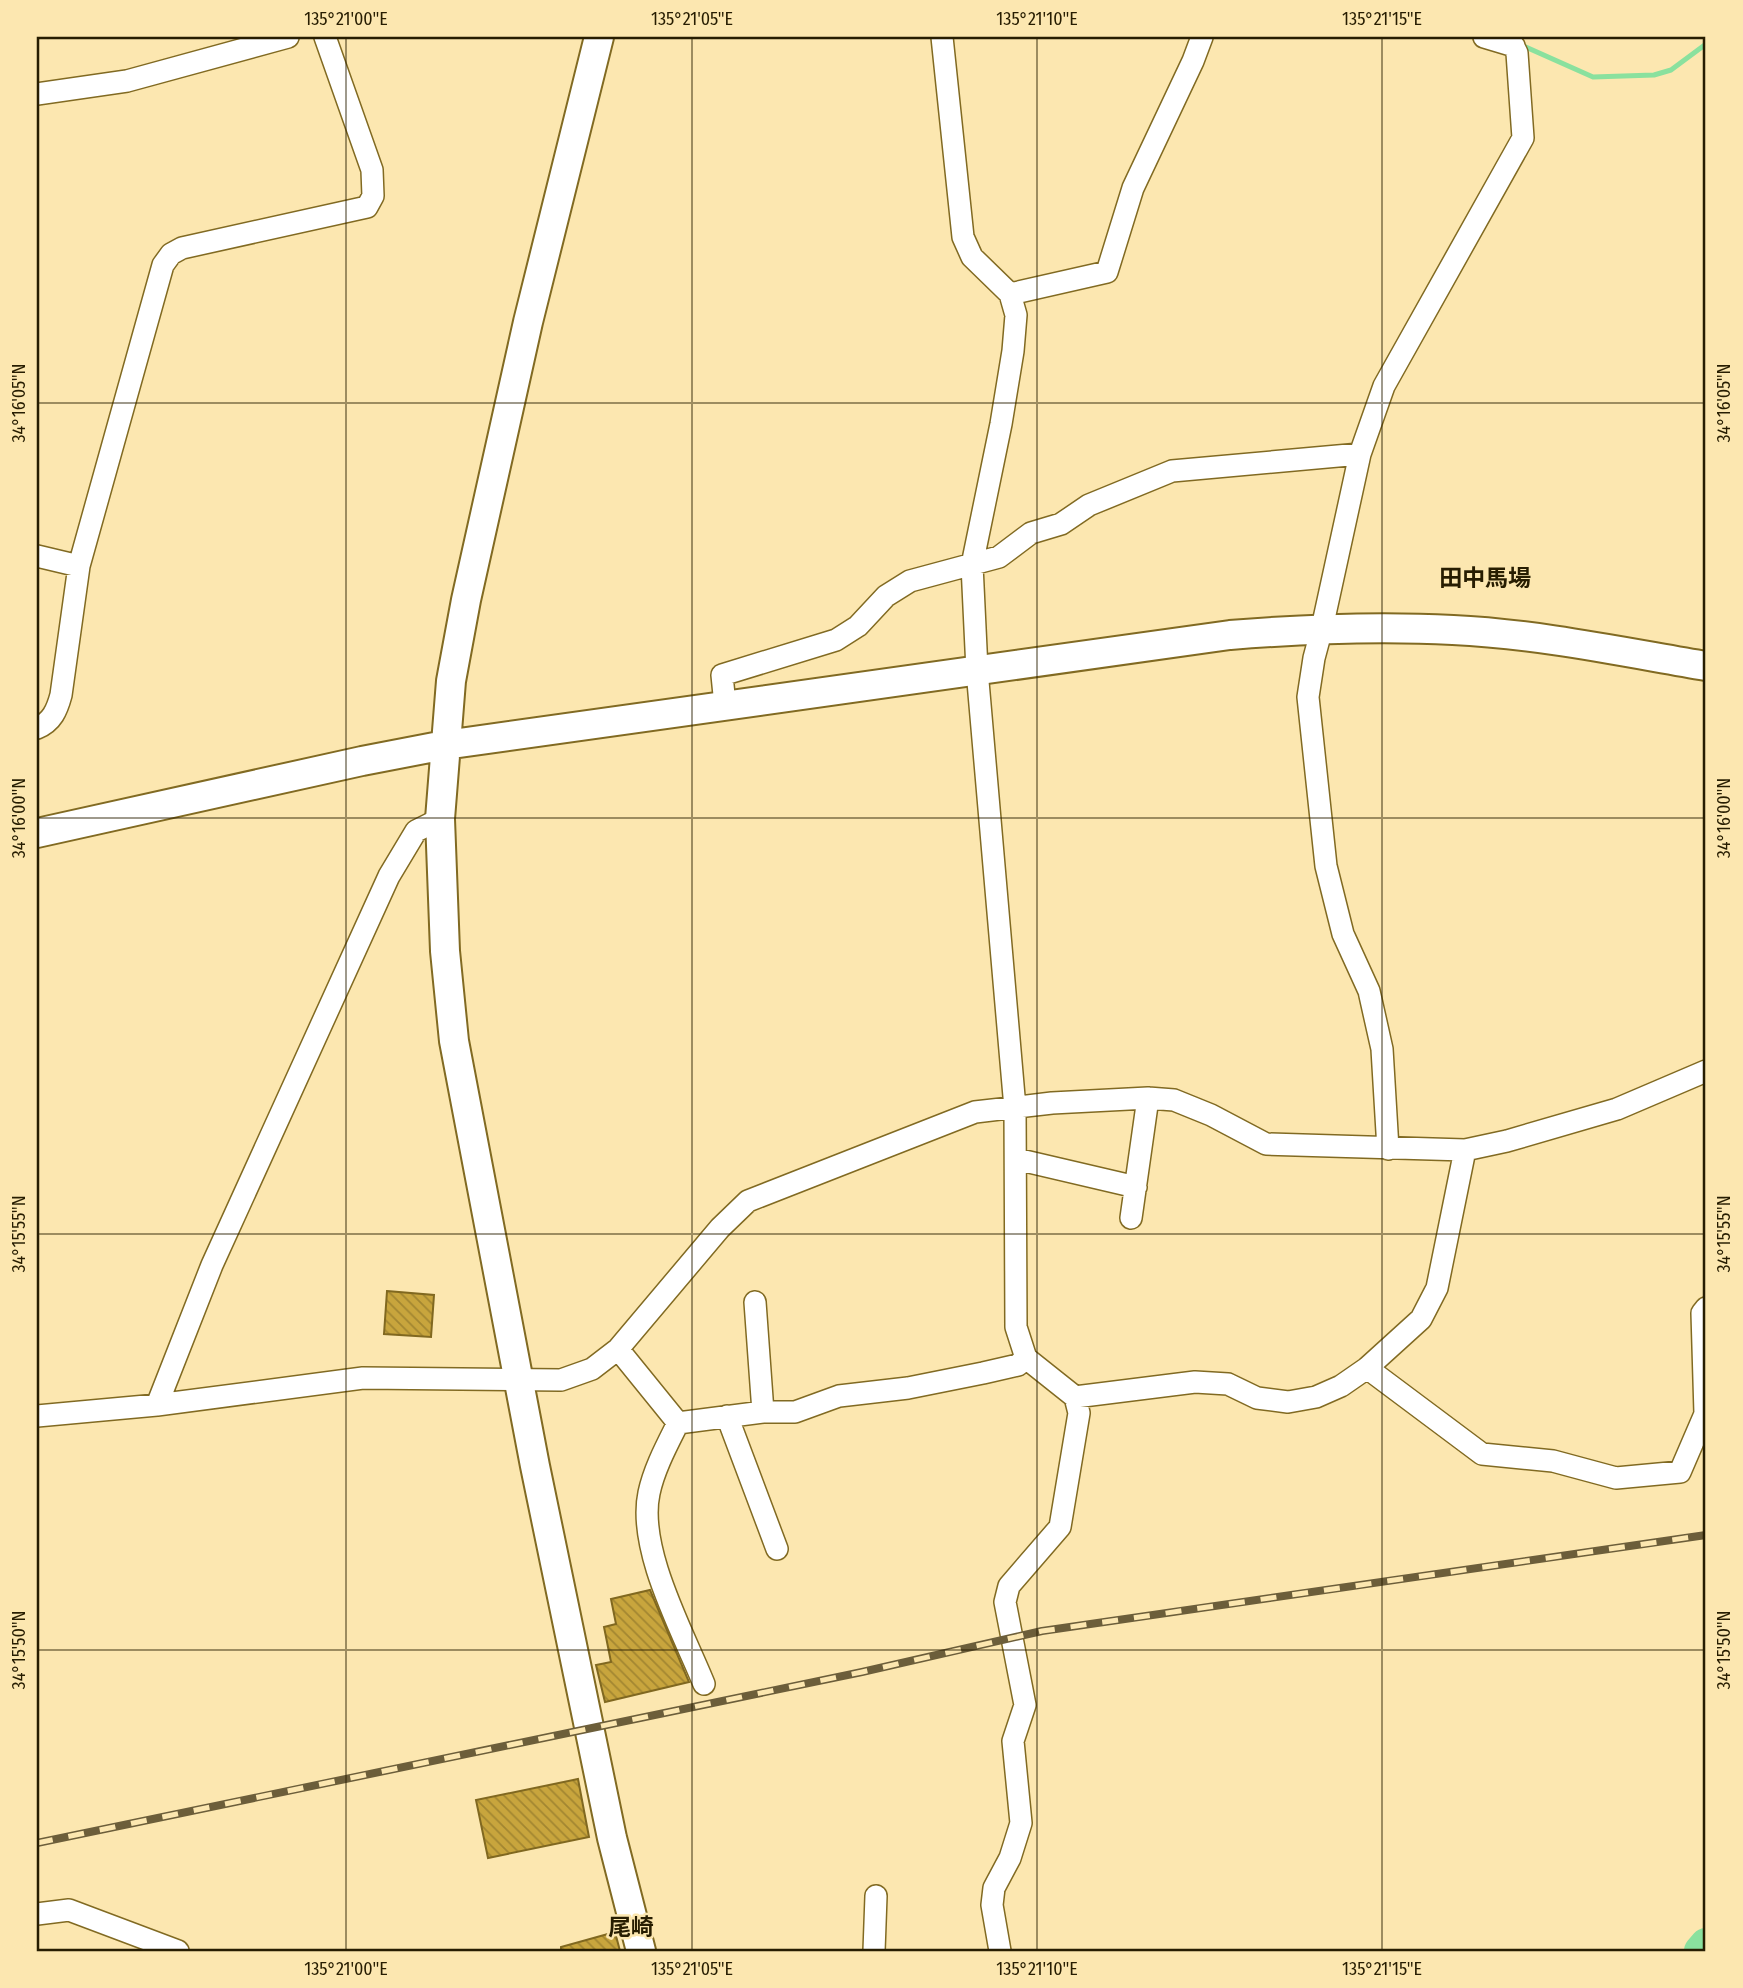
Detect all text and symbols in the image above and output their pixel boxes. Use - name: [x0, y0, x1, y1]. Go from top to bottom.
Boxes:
- text: 135°21'00"E: [304, 8, 388, 30]
- text: 135°21'05"E: [651, 8, 733, 30]
- text: 135°21'10"E: [996, 8, 1078, 30]
- text: 135°21'15"E: [1342, 8, 1422, 30]
- text: 34°16'05"N: [8, 363, 30, 443]
- text: 34°16'05"N: [1713, 363, 1735, 443]
- district label: 田中馬場: [1439, 564, 1531, 592]
- text: 34°16'00"N: [8, 778, 30, 858]
- text: 34°16'00"N: [1713, 778, 1735, 858]
- text: 34°15'55"N: [8, 1195, 30, 1273]
- text: 34°15'55"N: [1713, 1195, 1735, 1273]
- text: 34°15'50"N: [8, 1611, 30, 1689]
- text: 34°15'50"N: [1713, 1611, 1735, 1689]
- district label: 尾崎: [608, 1913, 654, 1941]
- text: 135°21'00"E: [304, 1958, 388, 1980]
- text: 135°21'05"E: [651, 1958, 733, 1980]
- text: 135°21'10"E: [996, 1958, 1078, 1980]
- text: 135°21'15"E: [1342, 1958, 1422, 1980]

